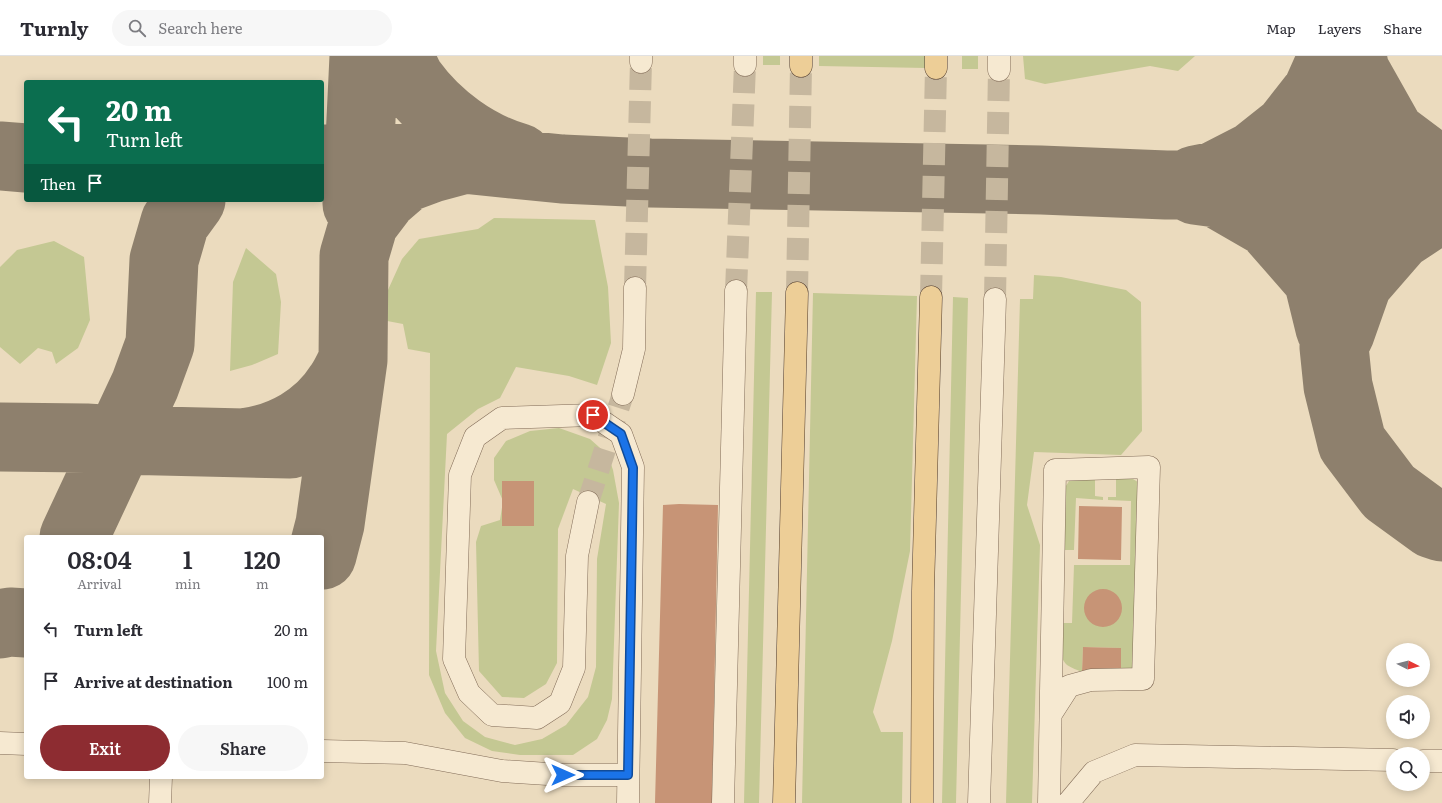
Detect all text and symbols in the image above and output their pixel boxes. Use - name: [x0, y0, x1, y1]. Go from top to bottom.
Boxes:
- search box: [112, 10, 392, 46]
- text: Turnly: [20, 14, 88, 42]
- text: Search here: [158, 16, 242, 39]
- icon: search: [126, 17, 148, 39]
- text: Map: [1266, 18, 1296, 38]
- text: Layers: [1318, 18, 1361, 38]
- text: Share: [1383, 18, 1422, 38]
- text: 20 m: [106, 88, 172, 130]
- icon: left: [40, 96, 92, 148]
- text: Turn left: [106, 126, 183, 153]
- text: Then: [40, 172, 76, 195]
- icon: arrive: [84, 172, 106, 194]
- pin: [576, 398, 610, 432]
- icon: arrive: [582, 404, 604, 426]
- text: 08:04: [67, 541, 132, 576]
- text: 1: [183, 541, 193, 576]
- text: 120: [244, 541, 281, 576]
- text: Arrival: [77, 574, 122, 593]
- text: min: [175, 574, 201, 593]
- text: m: [256, 574, 269, 593]
- icon: left: [40, 618, 62, 640]
- text: Turn left: [74, 618, 143, 641]
- text: 20 m: [274, 618, 308, 641]
- north arrow: [1386, 643, 1430, 687]
- map controls: [1386, 643, 1430, 791]
- icon: arrive: [40, 670, 62, 692]
- text: Arrive at destination: [74, 670, 233, 693]
- text: 100 m: [267, 670, 308, 693]
- button: sound: [1386, 695, 1430, 739]
- button: Exit: [40, 725, 170, 771]
- button: Share: [178, 725, 308, 771]
- button: search: [1386, 747, 1430, 791]
- position arrow: [542, 754, 584, 796]

